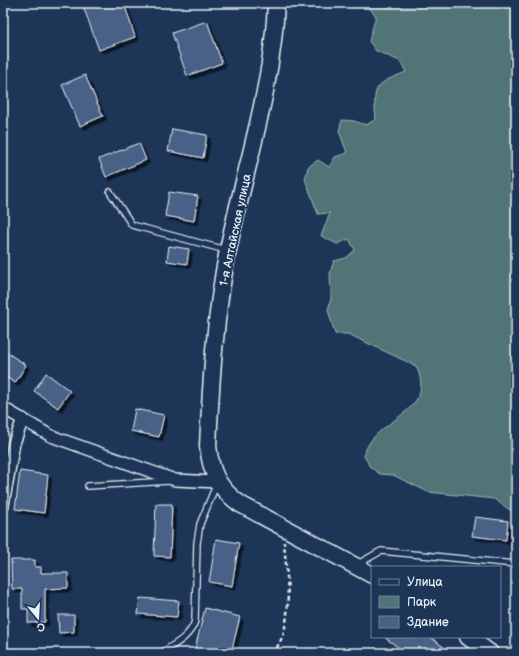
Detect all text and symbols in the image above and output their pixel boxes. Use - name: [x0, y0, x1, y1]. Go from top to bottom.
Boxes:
- street label: 1-я Алтайская улица: [216, 173, 255, 288]
- legend: [371, 566, 501, 638]
- text: Улица: [407, 575, 443, 590]
- text: Парк: [407, 595, 437, 610]
- north arrow: [18, 598, 58, 638]
- text: Здание: [407, 615, 449, 630]
- text: С: [35, 620, 47, 635]

